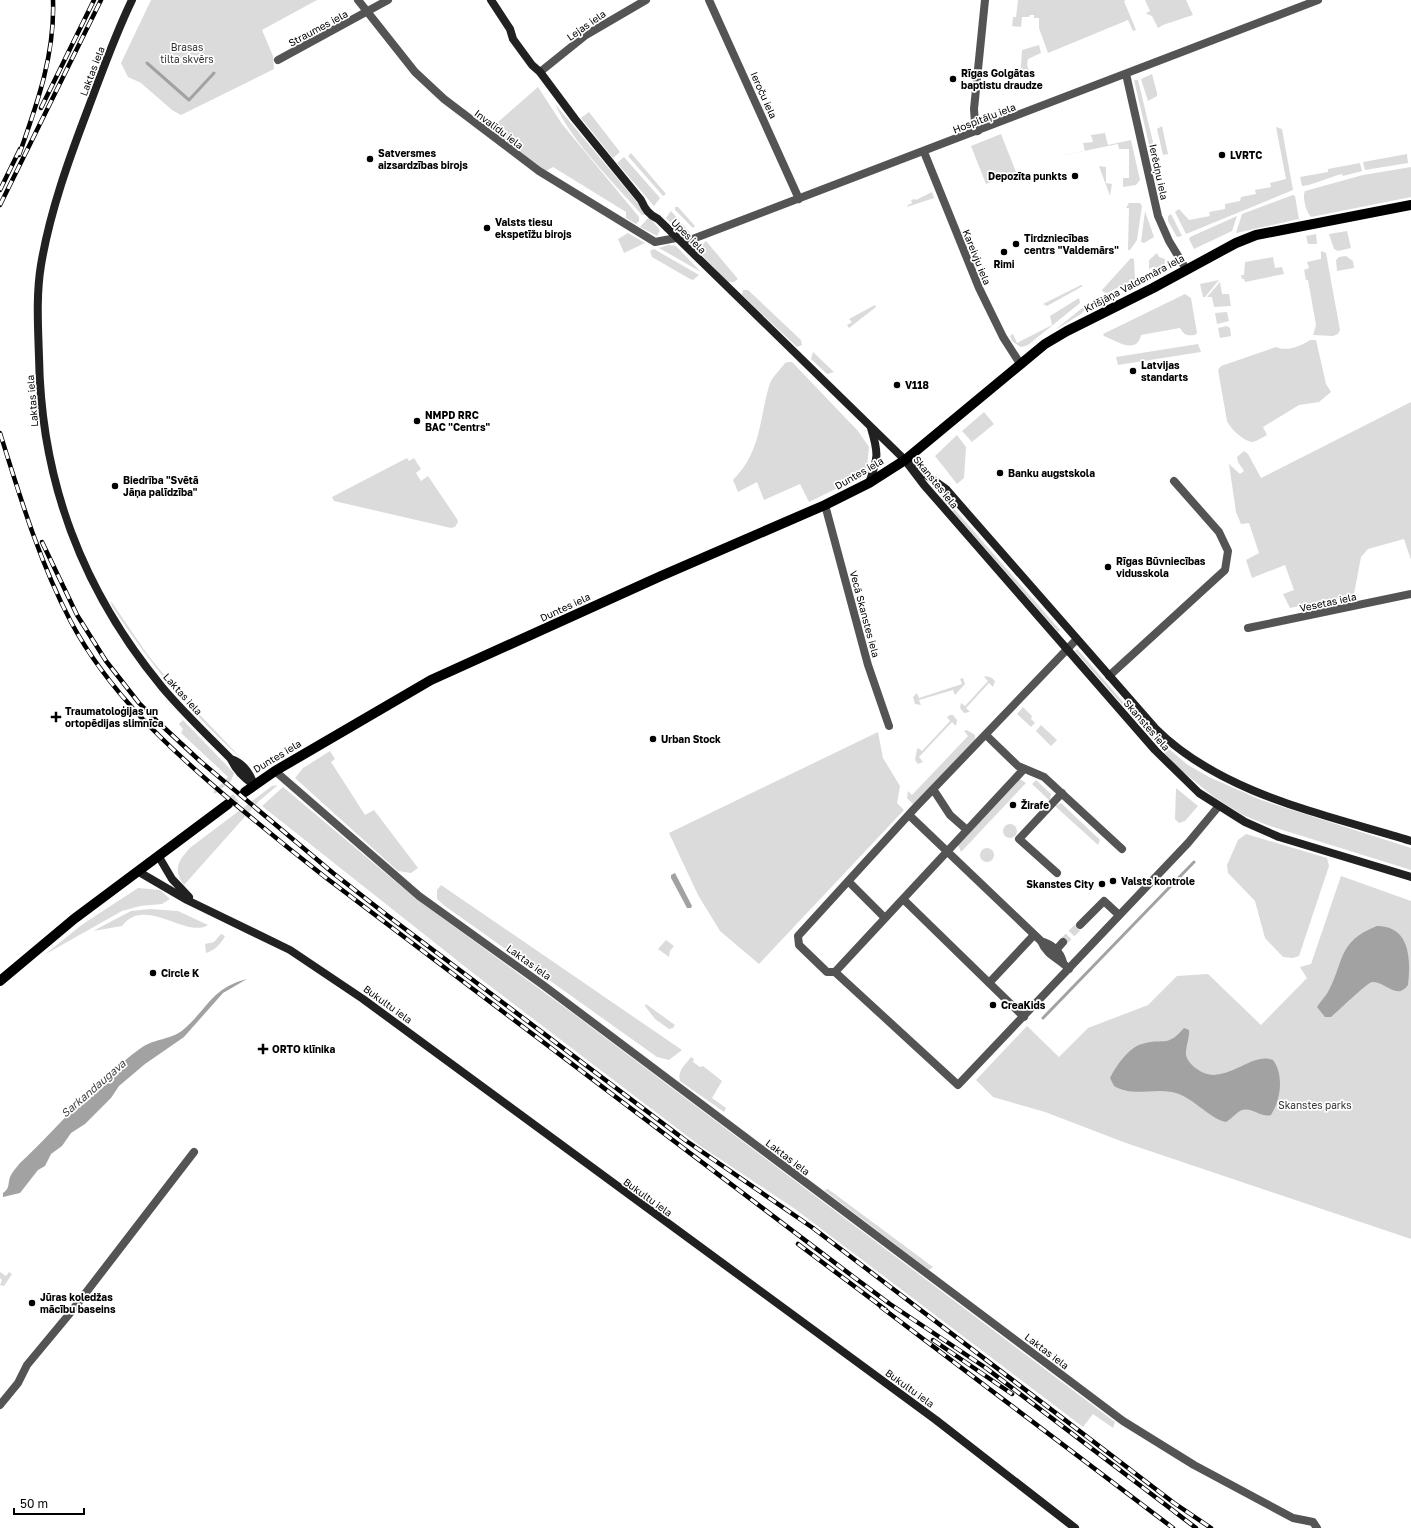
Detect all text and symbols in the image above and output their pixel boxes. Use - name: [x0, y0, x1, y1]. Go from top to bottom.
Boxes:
- street label: Straumes iela: [286, 7, 350, 49]
- street label: Lejas iela: [564, 7, 608, 43]
- park label: Brasas tilta skvērs: [160, 41, 214, 65]
- street label: Laktas iela: [77, 45, 107, 97]
- place label: Rīgas Golgātas baptistu draudze: [961, 67, 1043, 91]
- street label: Ieroču iela: [748, 70, 780, 120]
- marker: Rīgas Golgātas baptistu draudze: [948, 74, 958, 84]
- street label: Hospitāļu iela: [951, 100, 1018, 136]
- street label: Invalīdu iela: [472, 107, 526, 151]
- street label: Ierēdņu iela: [1146, 143, 1171, 201]
- place label: Satversmes aizsardzības birojs: [378, 147, 468, 171]
- place label: LVRTC: [1230, 149, 1262, 161]
- marker: LVRTC: [1217, 150, 1227, 160]
- marker: Satversmes aizsardzības birojs: [365, 154, 375, 164]
- place label: Depozīta punkts: [988, 170, 1067, 182]
- marker: Depozīta punkts: [1070, 171, 1080, 181]
- place label: Valsts tiesu ekspetīžu birojs: [495, 216, 572, 240]
- street label: Upes iela: [669, 216, 709, 256]
- marker: Valsts tiesu ekspetīžu birojs: [482, 223, 492, 233]
- street label: Kareivju iela: [960, 227, 994, 287]
- place label: Tirdzniecības centrs "Valdemārs": [1024, 232, 1119, 256]
- marker: Tirdzniecības centrs "Valdemārs": [1011, 239, 1021, 249]
- marker: Rimi: [999, 247, 1009, 257]
- street label: Krišjāņa Valdemāra iela: [1082, 251, 1187, 315]
- place label: Rimi: [993, 258, 1015, 270]
- place label: Latvijas standarts: [1141, 359, 1188, 383]
- marker: Latvijas standarts: [1128, 366, 1138, 376]
- street label: Laktas iela: [24, 375, 40, 427]
- place label: V118: [905, 379, 929, 391]
- marker: V118: [892, 380, 902, 390]
- place label: NMPD RRC BAC "Centrs": [425, 409, 491, 433]
- marker: NMPD RRC BAC "Centrs": [412, 416, 422, 426]
- street label: Skanstes iela: [911, 453, 961, 511]
- street label: Duntes iela: [833, 454, 885, 492]
- place label: Banku augstskola: [1008, 467, 1095, 479]
- marker: Banku augstskola: [995, 468, 1005, 478]
- place label: Biedrība "Svētā Jāņa palīdzība": [123, 474, 199, 498]
- marker: Biedrība "Svētā Jāņa palīdzība": [110, 481, 120, 491]
- place label: Rīgas Būvniecības vidusskola: [1116, 555, 1206, 579]
- marker: Rīgas Būvniecības vidusskola: [1103, 562, 1113, 572]
- street label: Vecā Skanstes iela: [848, 569, 882, 659]
- street label: Duntes iela: [538, 590, 592, 624]
- street label: Vesetas iela: [1298, 590, 1358, 614]
- street label: Laktas iela: [161, 671, 205, 717]
- street label: Skanstes iela: [1121, 697, 1173, 753]
- place label: Traumatoloģijas un ortopēdijas slimnīca: [65, 705, 164, 729]
- marker: Traumatoloģijas un ortopēdijas slimnīca: [50, 711, 62, 723]
- place label: Urban Stock: [661, 733, 721, 745]
- marker: Urban Stock: [648, 734, 658, 744]
- street label: Duntes iela: [251, 737, 303, 775]
- place label: Žirafe: [1021, 799, 1049, 811]
- marker: Žirafe: [1008, 800, 1018, 810]
- place label: Valsts kontrole: [1121, 875, 1195, 887]
- marker: Valsts kontrole: [1108, 876, 1118, 886]
- place label: Skanstes City: [1026, 878, 1094, 890]
- marker: Skanstes City: [1097, 879, 1107, 889]
- street label: Laktas iela: [504, 942, 554, 982]
- place label: Circle K: [161, 967, 200, 979]
- marker: Circle K: [148, 968, 158, 978]
- street label: Bukultu iela: [361, 982, 415, 1026]
- place label: CreaKids: [1001, 999, 1046, 1011]
- marker: CreaKids: [988, 1000, 998, 1010]
- marker: ORTO klīnika: [257, 1043, 269, 1055]
- place label: ORTO klīnika: [272, 1043, 336, 1055]
- water label: Sarkandaugava: [58, 1056, 129, 1120]
- park label: Skanstes parks: [1278, 1099, 1352, 1111]
- street label: Laktas iela: [764, 1137, 812, 1177]
- street label: Bukultu iela: [621, 1175, 675, 1219]
- place label: Jūras koledžas mācību baseins: [40, 1291, 116, 1315]
- marker: Jūras koledžas mācību baseins: [27, 1298, 37, 1308]
- street label: Laktas iela: [1023, 1331, 1071, 1371]
- street label: Bukultu iela: [883, 1366, 937, 1410]
- scale bar: [14, 1490, 84, 1516]
- text: 50 m: [20, 1496, 48, 1511]

